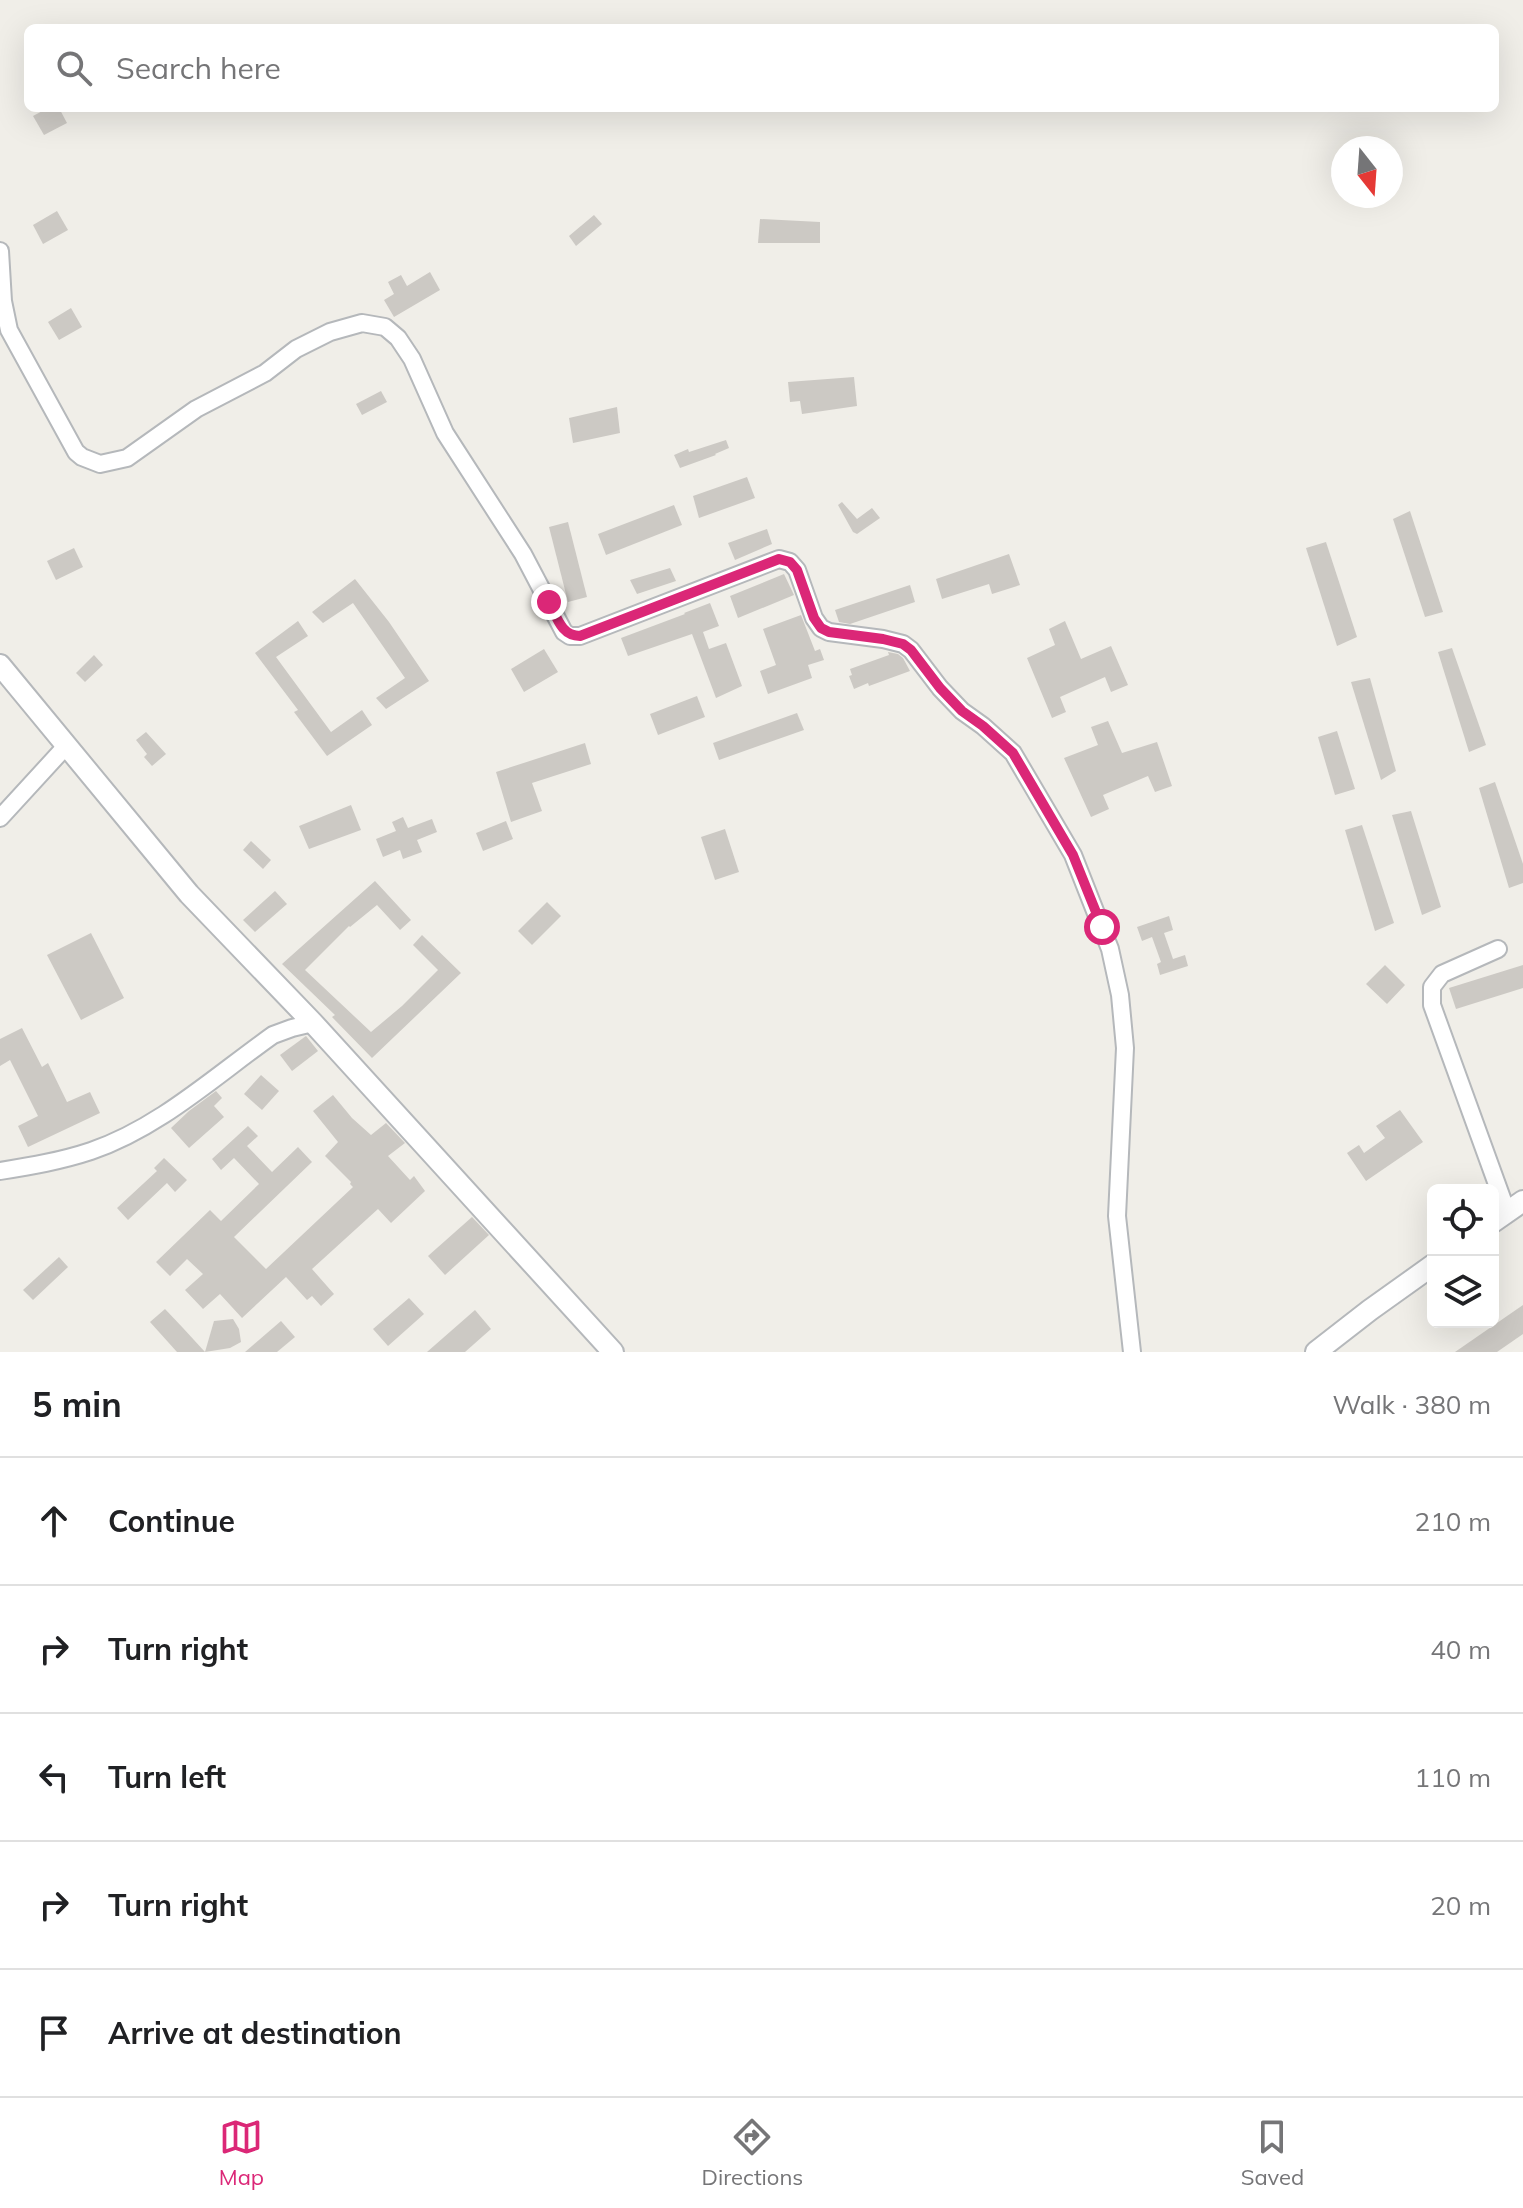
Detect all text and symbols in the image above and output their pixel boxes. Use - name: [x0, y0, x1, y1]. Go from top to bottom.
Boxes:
- search box: [24, 24, 1499, 112]
- icon: search: [52, 46, 96, 90]
- text: Search here: [116, 49, 281, 87]
- north arrow: [1331, 136, 1403, 208]
- route end: [531, 584, 567, 620]
- route start: [1084, 909, 1120, 945]
- map controls: [1427, 1184, 1499, 1328]
- button: locate: [1427, 1184, 1499, 1256]
- button: layers: [1427, 1256, 1499, 1328]
- text: 5 min: [32, 1383, 122, 1426]
- text: Walk · 380 m: [1332, 1388, 1491, 1421]
- icon: ahead: [32, 1499, 76, 1543]
- text: Continue: [108, 1502, 235, 1540]
- text: 210 m: [1415, 1505, 1491, 1538]
- icon: right: [32, 1627, 76, 1671]
- text: Turn right: [108, 1630, 248, 1668]
- text: 40 m: [1430, 1633, 1491, 1666]
- icon: left: [32, 1755, 76, 1799]
- text: Turn left: [108, 1758, 226, 1796]
- text: 110 m: [1415, 1761, 1491, 1794]
- icon: right: [32, 1883, 76, 1927]
- text: Turn right: [108, 1886, 248, 1924]
- text: 20 m: [1430, 1889, 1491, 1922]
- icon: arrive: [32, 2011, 76, 2055]
- text: Arrive at destination: [108, 2014, 402, 2052]
- tab: Map: [219, 2115, 264, 2191]
- tab: Directions: [702, 2115, 803, 2191]
- tab: Saved: [1241, 2115, 1304, 2191]

